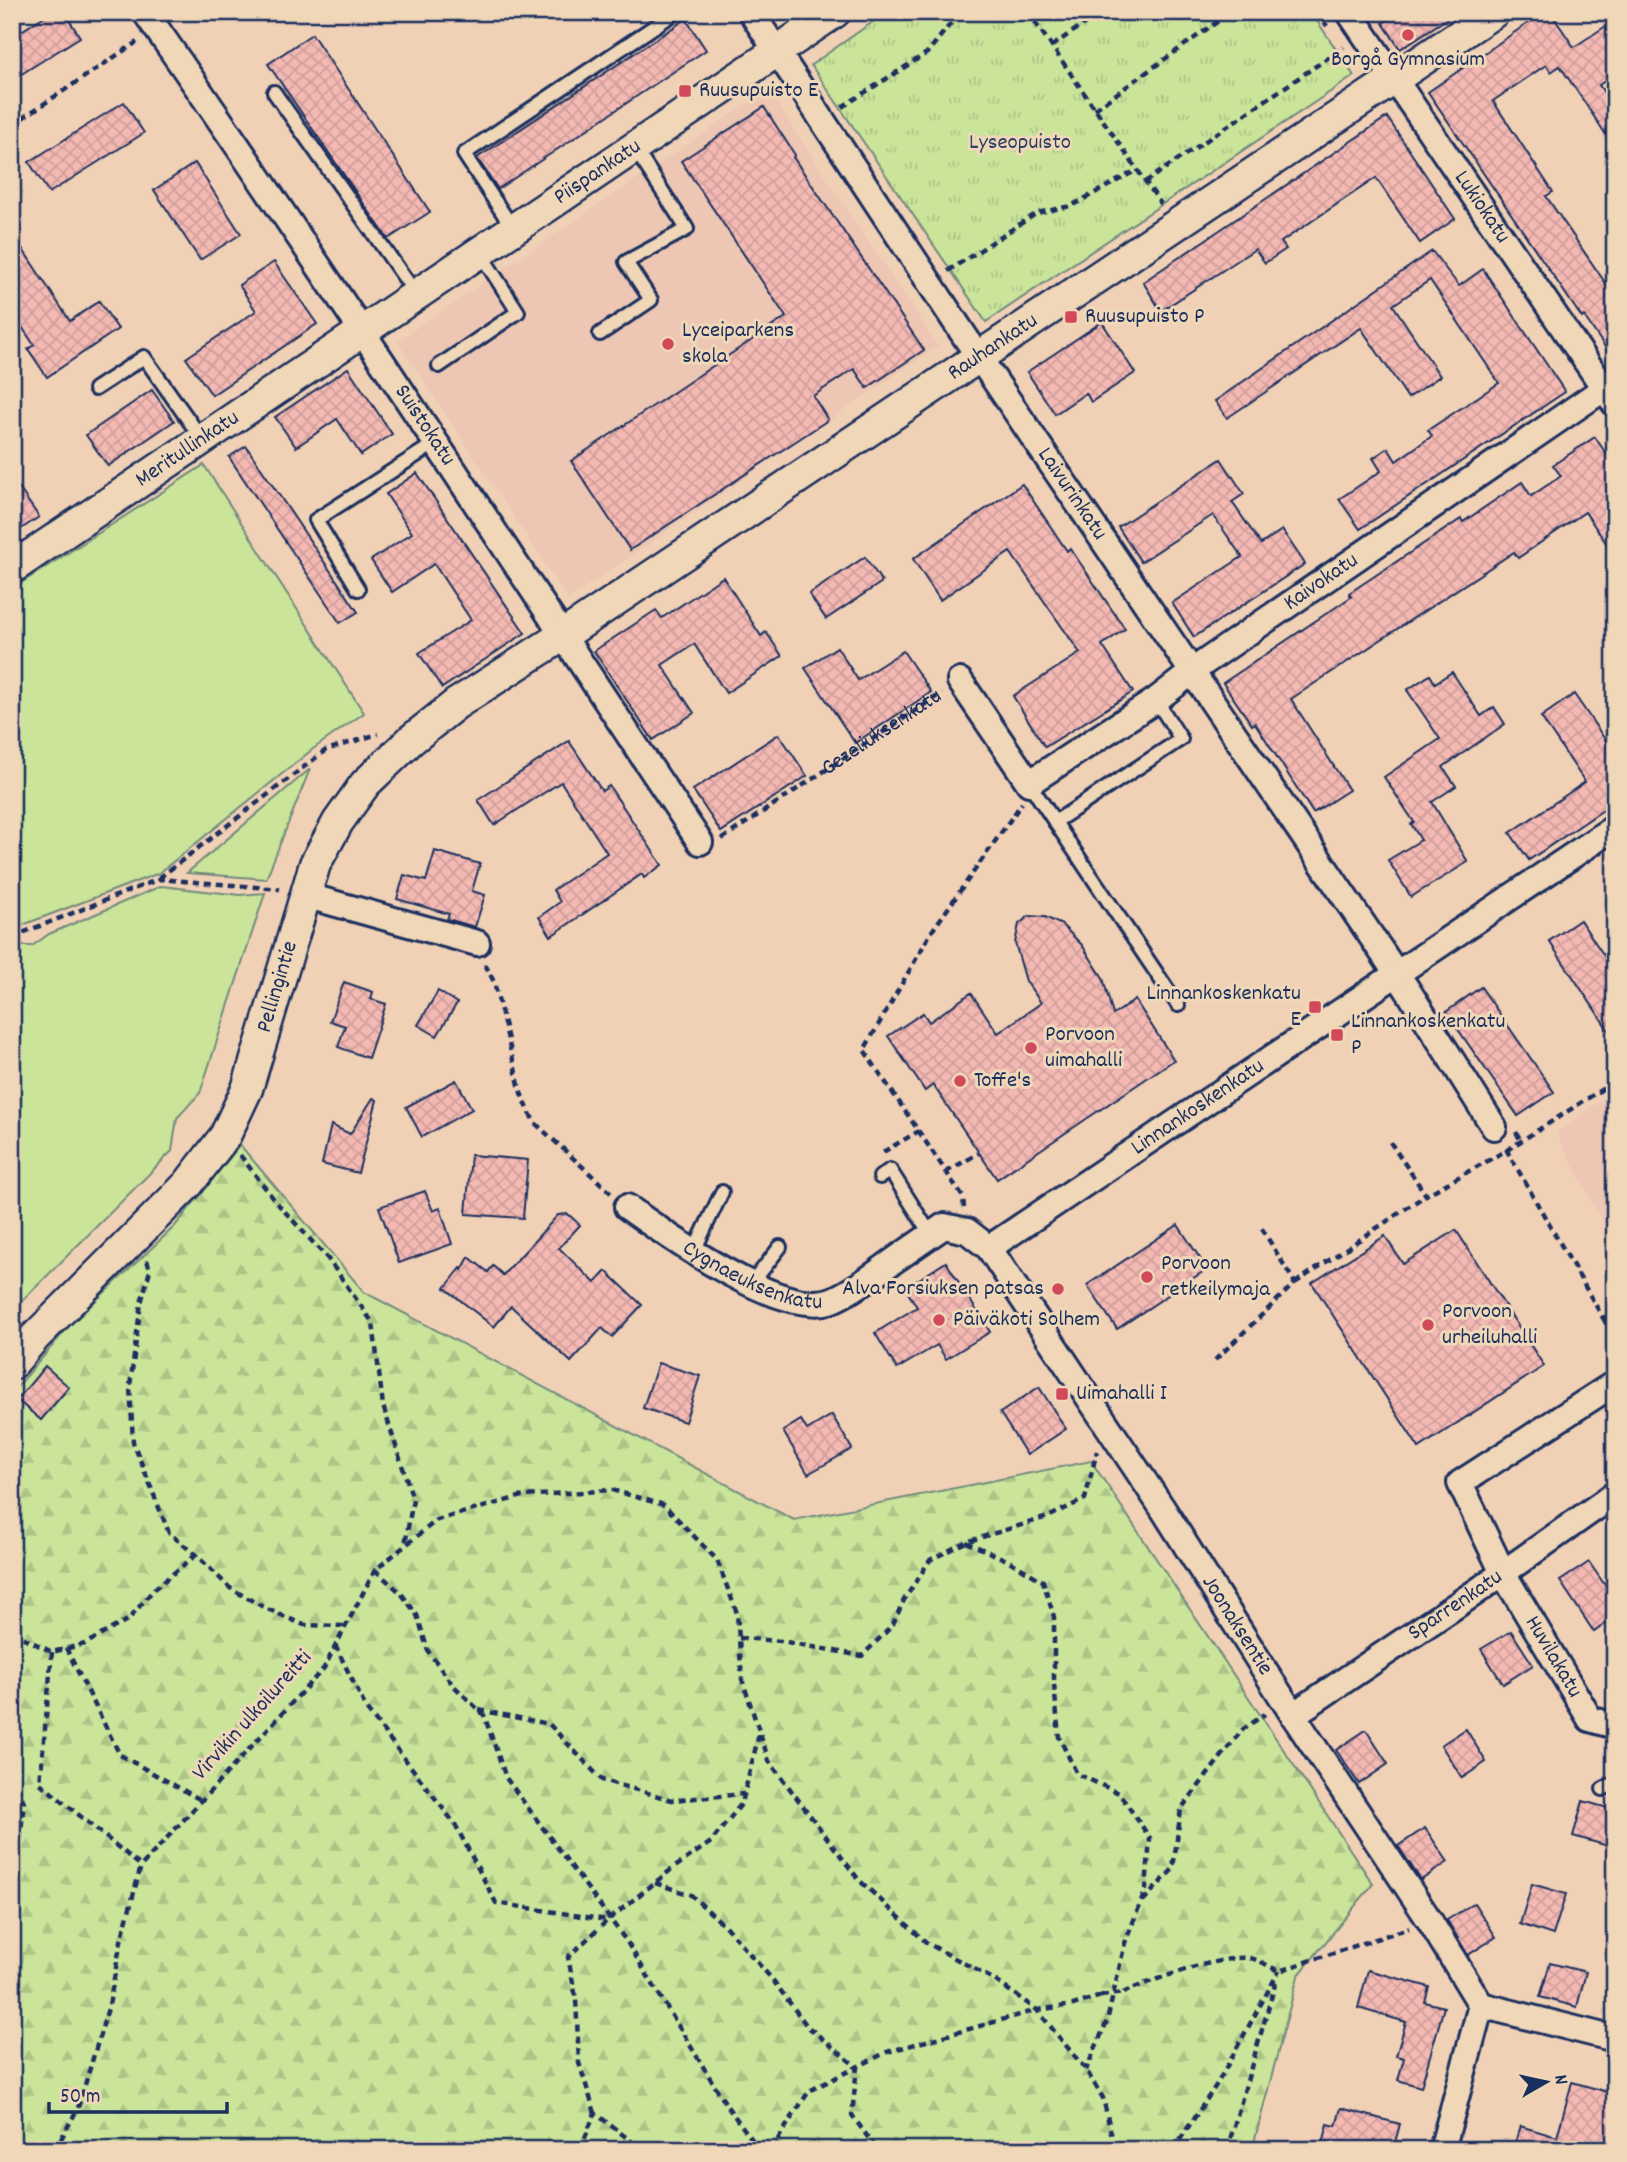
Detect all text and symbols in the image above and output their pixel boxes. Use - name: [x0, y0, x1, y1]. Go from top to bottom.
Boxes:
- marker: Borgå Gymnasium: [1400, 27, 1416, 43]
- place label: Borgå Gymnasium: [1331, 44, 1485, 77]
- place label: Ruusupuisto E: [699, 75, 819, 108]
- marker: Ruusupuisto E: [677, 83, 693, 99]
- park label: Lyseopuisto: [969, 127, 1071, 160]
- street label: Piispankatu: [547, 131, 648, 214]
- street label: Lukiokatu: [1445, 164, 1518, 250]
- place label: Ruusupuisto P: [1085, 301, 1204, 334]
- street label: Rauhankatu: [941, 305, 1045, 390]
- marker: Ruusupuisto P: [1063, 309, 1079, 325]
- place label: Lyceiparkens skola: [682, 315, 794, 374]
- marker: Lyceiparkens skola: [660, 336, 676, 352]
- street label: Suistokatu: [385, 378, 463, 473]
- street label: Meritullinkatu: [129, 402, 246, 496]
- street label: Laivurinkatu: [1028, 441, 1115, 547]
- street label: Kaivokatu: [1277, 545, 1365, 620]
- street label: Gezeliuksenkatu: [815, 681, 949, 785]
- street label: Pellingintie: [248, 937, 307, 1037]
- place label: Linnankoskenkatu E: [1147, 978, 1302, 1037]
- marker: Linnankoskenkatu E: [1307, 999, 1323, 1015]
- place label: Linnankoskenkatu P: [1351, 1006, 1505, 1065]
- place label: Porvoon uimahalli: [1045, 1019, 1122, 1078]
- marker: Linnankoskenkatu P: [1329, 1027, 1345, 1043]
- marker: Porvoon uimahalli: [1023, 1040, 1039, 1056]
- street label: Linnankoskenkatu: [1125, 1051, 1271, 1164]
- place label: Toffe's: [974, 1065, 1031, 1098]
- marker: Toffe's: [952, 1073, 968, 1089]
- street label: Cygnaeuksenkatu: [676, 1232, 823, 1319]
- place label: Porvoon retkeilymaja: [1161, 1248, 1271, 1307]
- marker: Porvoon retkeilymaja: [1139, 1269, 1155, 1285]
- place label: Alva Forsiuksen patsas: [842, 1273, 1044, 1306]
- marker: Alva Forsiuksen patsas: [1050, 1281, 1066, 1297]
- place label: Porvoon urheiluhalli: [1442, 1296, 1537, 1355]
- place label: Päiväkoti Solhem: [953, 1304, 1100, 1337]
- marker: Päiväkoti Solhem: [931, 1312, 947, 1328]
- marker: Porvoon urheiluhalli: [1420, 1317, 1436, 1333]
- place label: Uimahalli I: [1076, 1378, 1167, 1411]
- marker: Uimahalli I: [1054, 1386, 1070, 1402]
- street label: Sparrenkatu: [1402, 1561, 1510, 1650]
- street label: Joonaksentie: [1193, 1569, 1281, 1682]
- street label: Huvilakatu: [1516, 1610, 1590, 1704]
- street label: Virvikin ulkoilureitti: [185, 1643, 321, 1789]
- north arrow: [1512, 2046, 1582, 2116]
- scale bar: [49, 2071, 228, 2115]
- text: N: [1545, 2073, 1573, 2087]
- text: 50 m: [60, 2083, 100, 2113]

